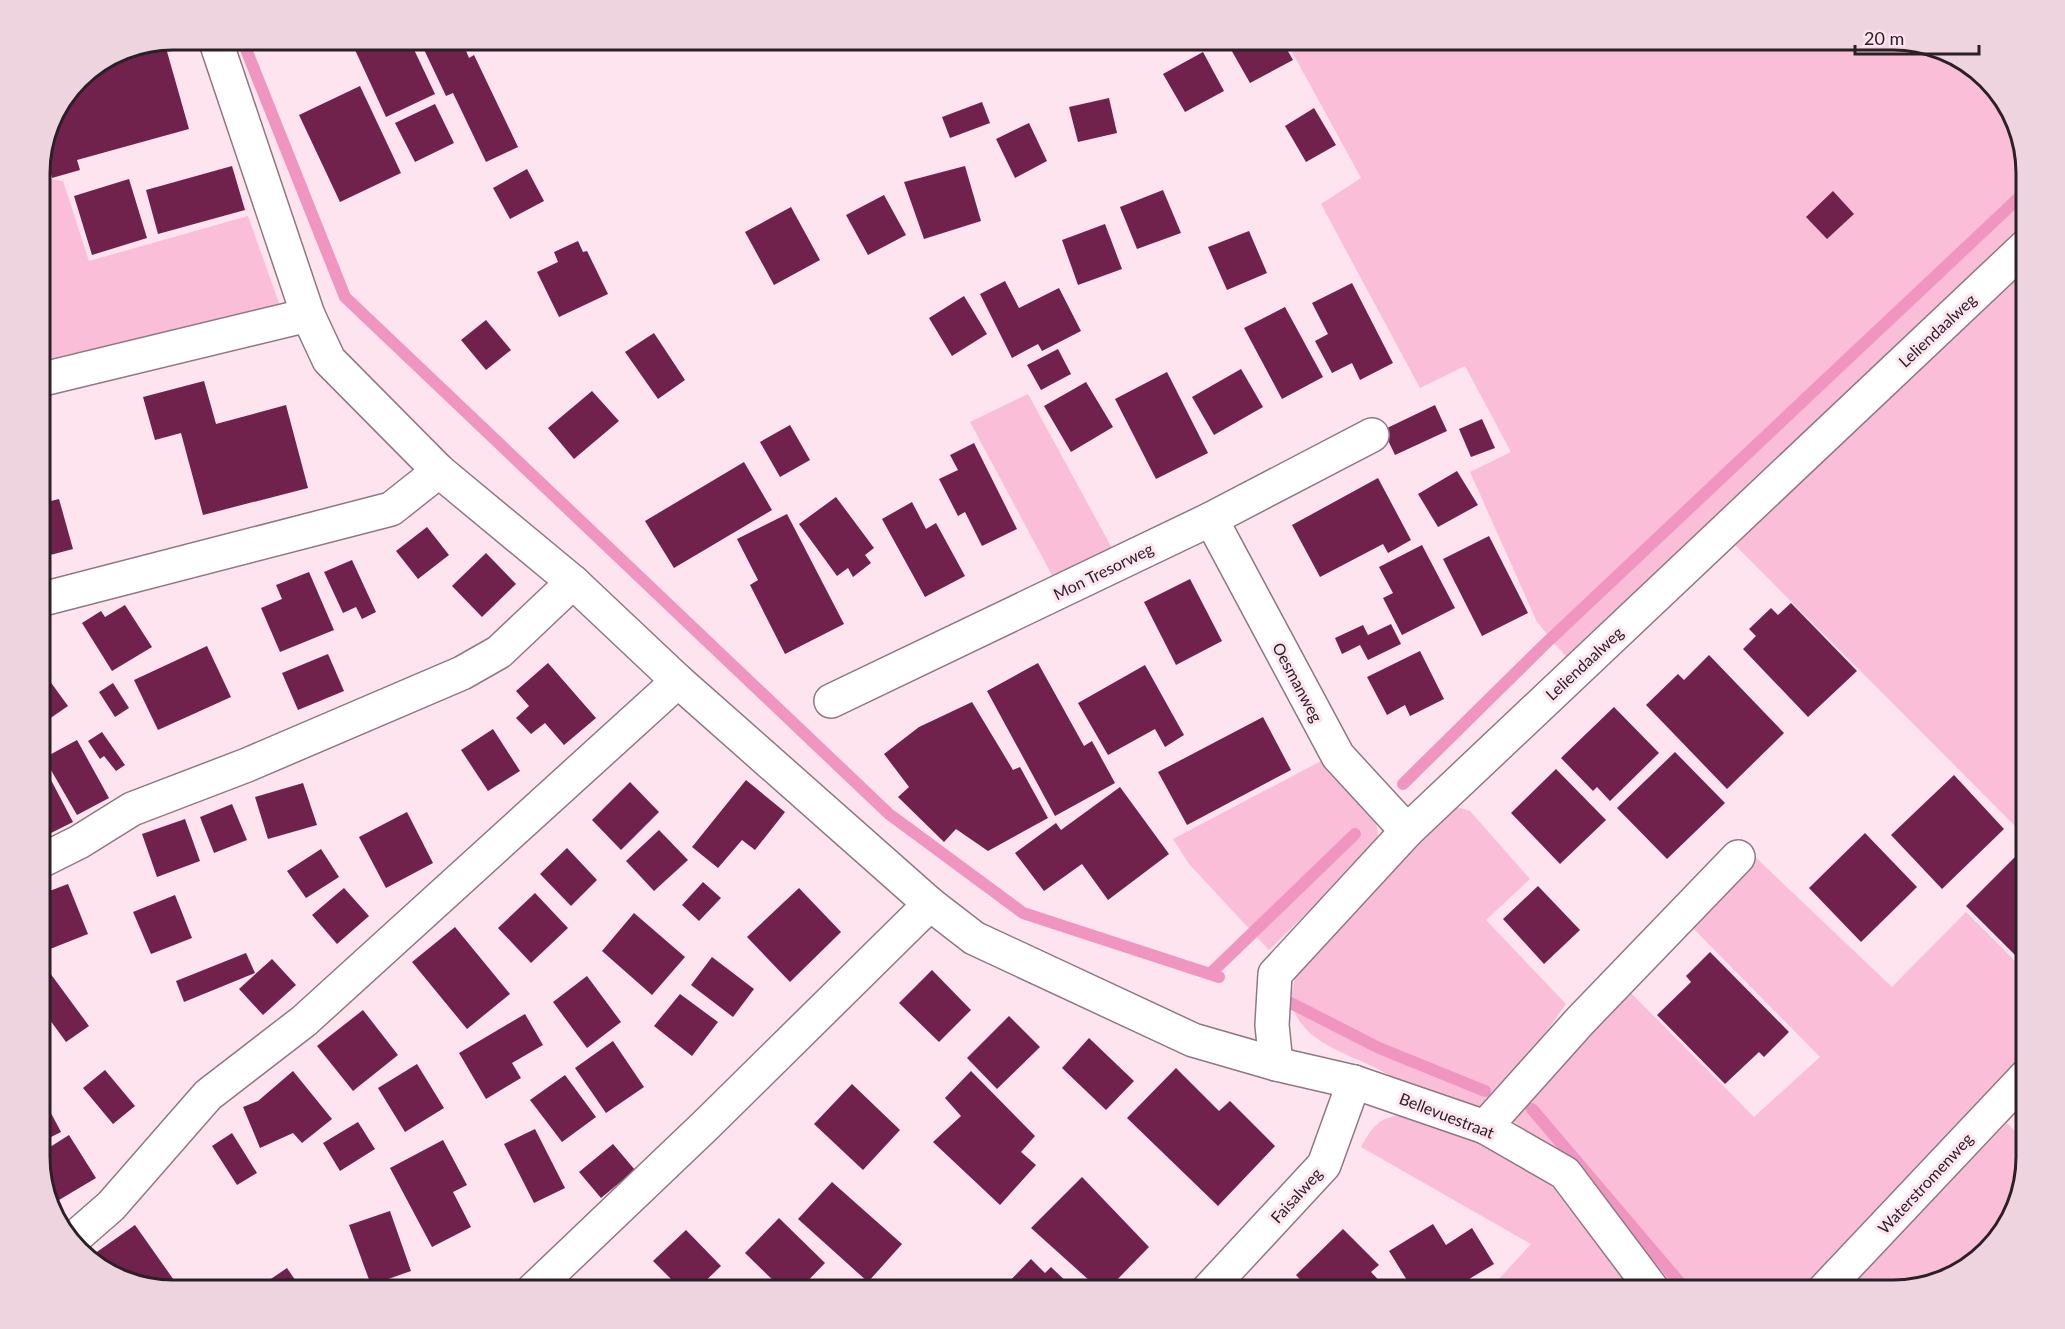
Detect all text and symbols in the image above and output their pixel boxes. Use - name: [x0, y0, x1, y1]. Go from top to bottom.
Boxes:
- scale bar: [1855, 18, 1980, 56]
- text: 20 m: [1864, 27, 1904, 49]
- street label: Leliendaalweg: [1894, 289, 1980, 371]
- street label: Mon Tresorweg: [1050, 539, 1156, 603]
- street label: Leliendaalweg: [1541, 622, 1627, 704]
- street label: Oesmanweg: [1269, 639, 1327, 725]
- street label: Bellevuestraat: [1397, 1088, 1497, 1142]
- street label: Waterstromenweg: [1874, 1129, 1976, 1237]
- street label: Faisalweg: [1266, 1164, 1326, 1226]

